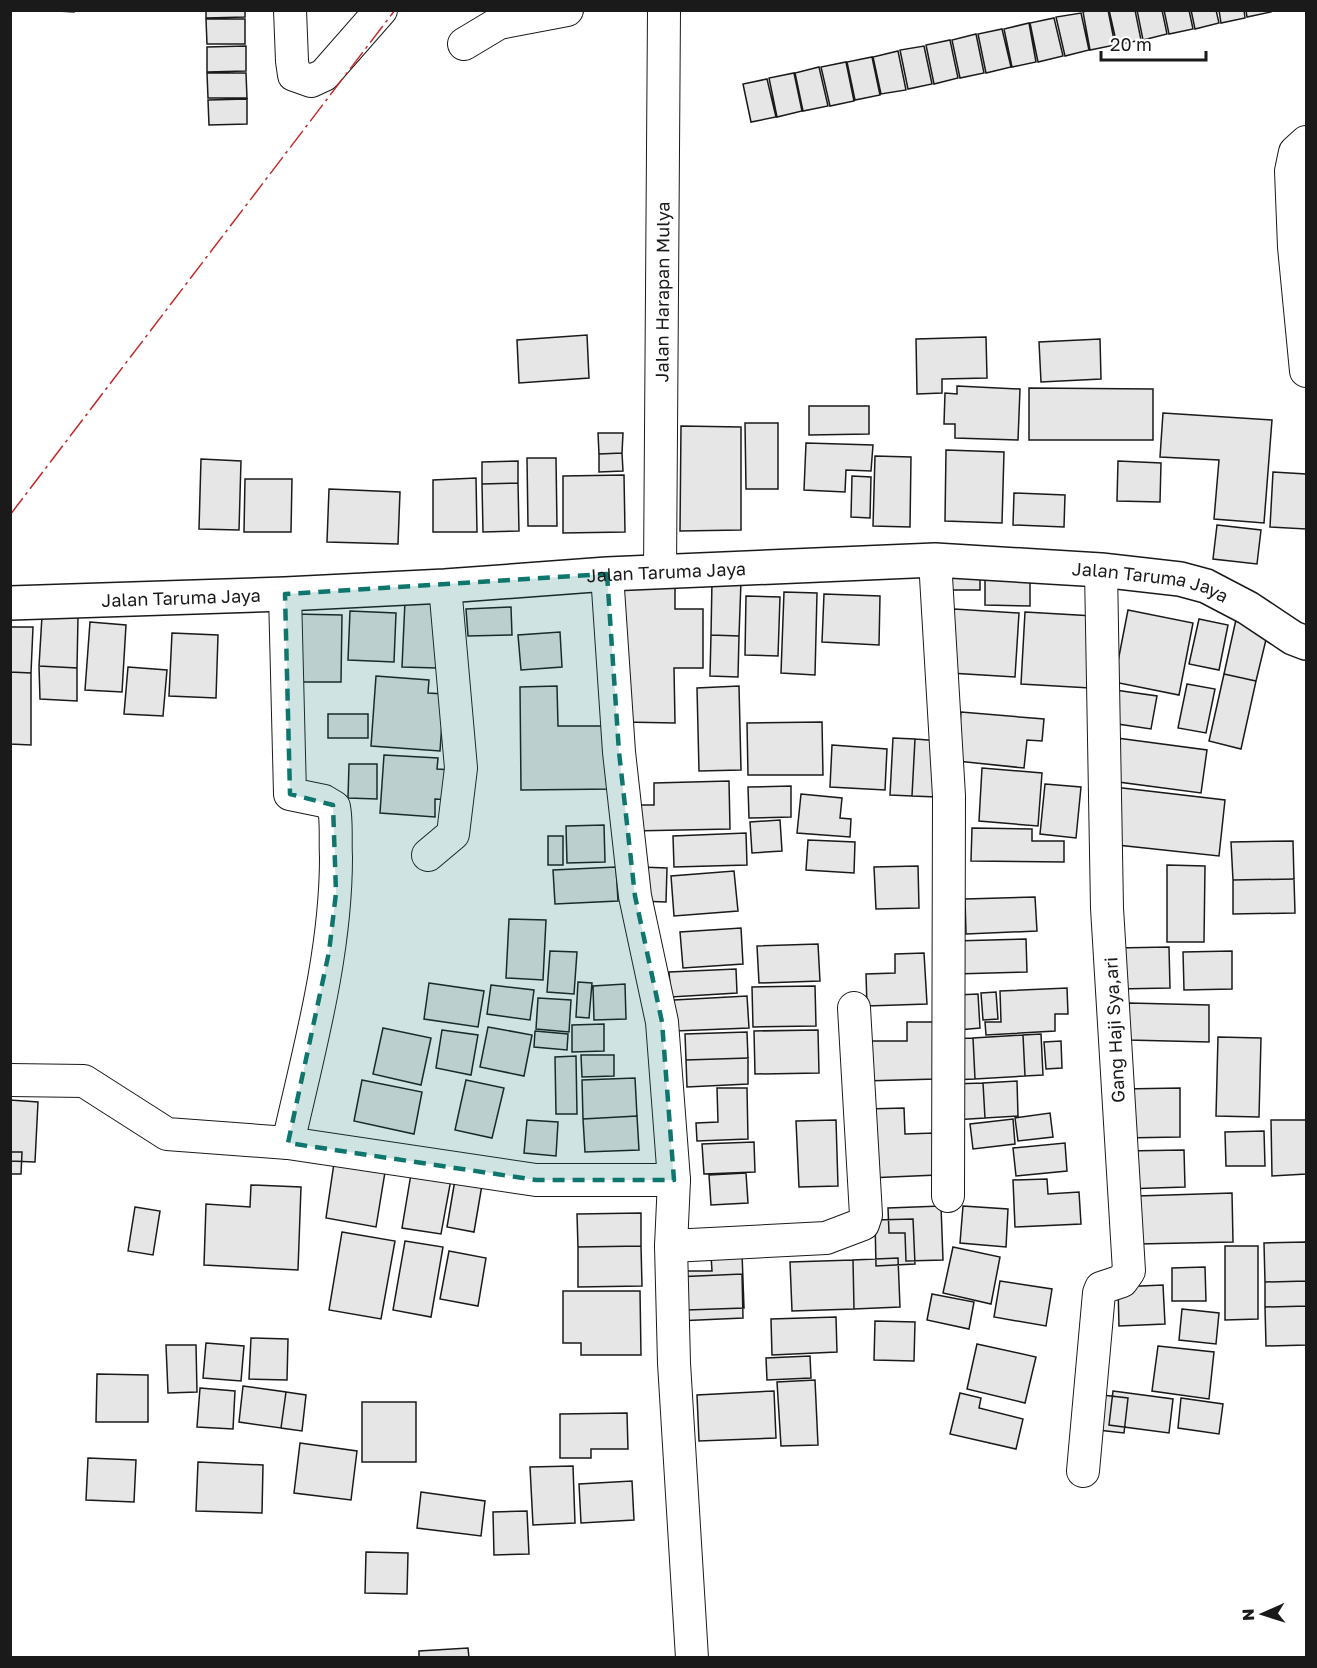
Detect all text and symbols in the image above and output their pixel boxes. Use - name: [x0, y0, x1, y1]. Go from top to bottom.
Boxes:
- scale bar: [1101, 24, 1206, 62]
- text: 20 m: [1110, 33, 1152, 55]
- street label: Jalan Harapan Mulya: [650, 201, 674, 383]
- street label: Jalan Taruma Jaya: [586, 557, 746, 586]
- street label: Jalan Taruma Jaya: [1071, 557, 1232, 607]
- street label: Jalan Taruma Jaya: [101, 584, 261, 611]
- street label: Gang Haji Sya,ari: [1099, 957, 1129, 1103]
- north arrow: [1233, 1584, 1293, 1644]
- text: N: [1238, 1608, 1258, 1621]

